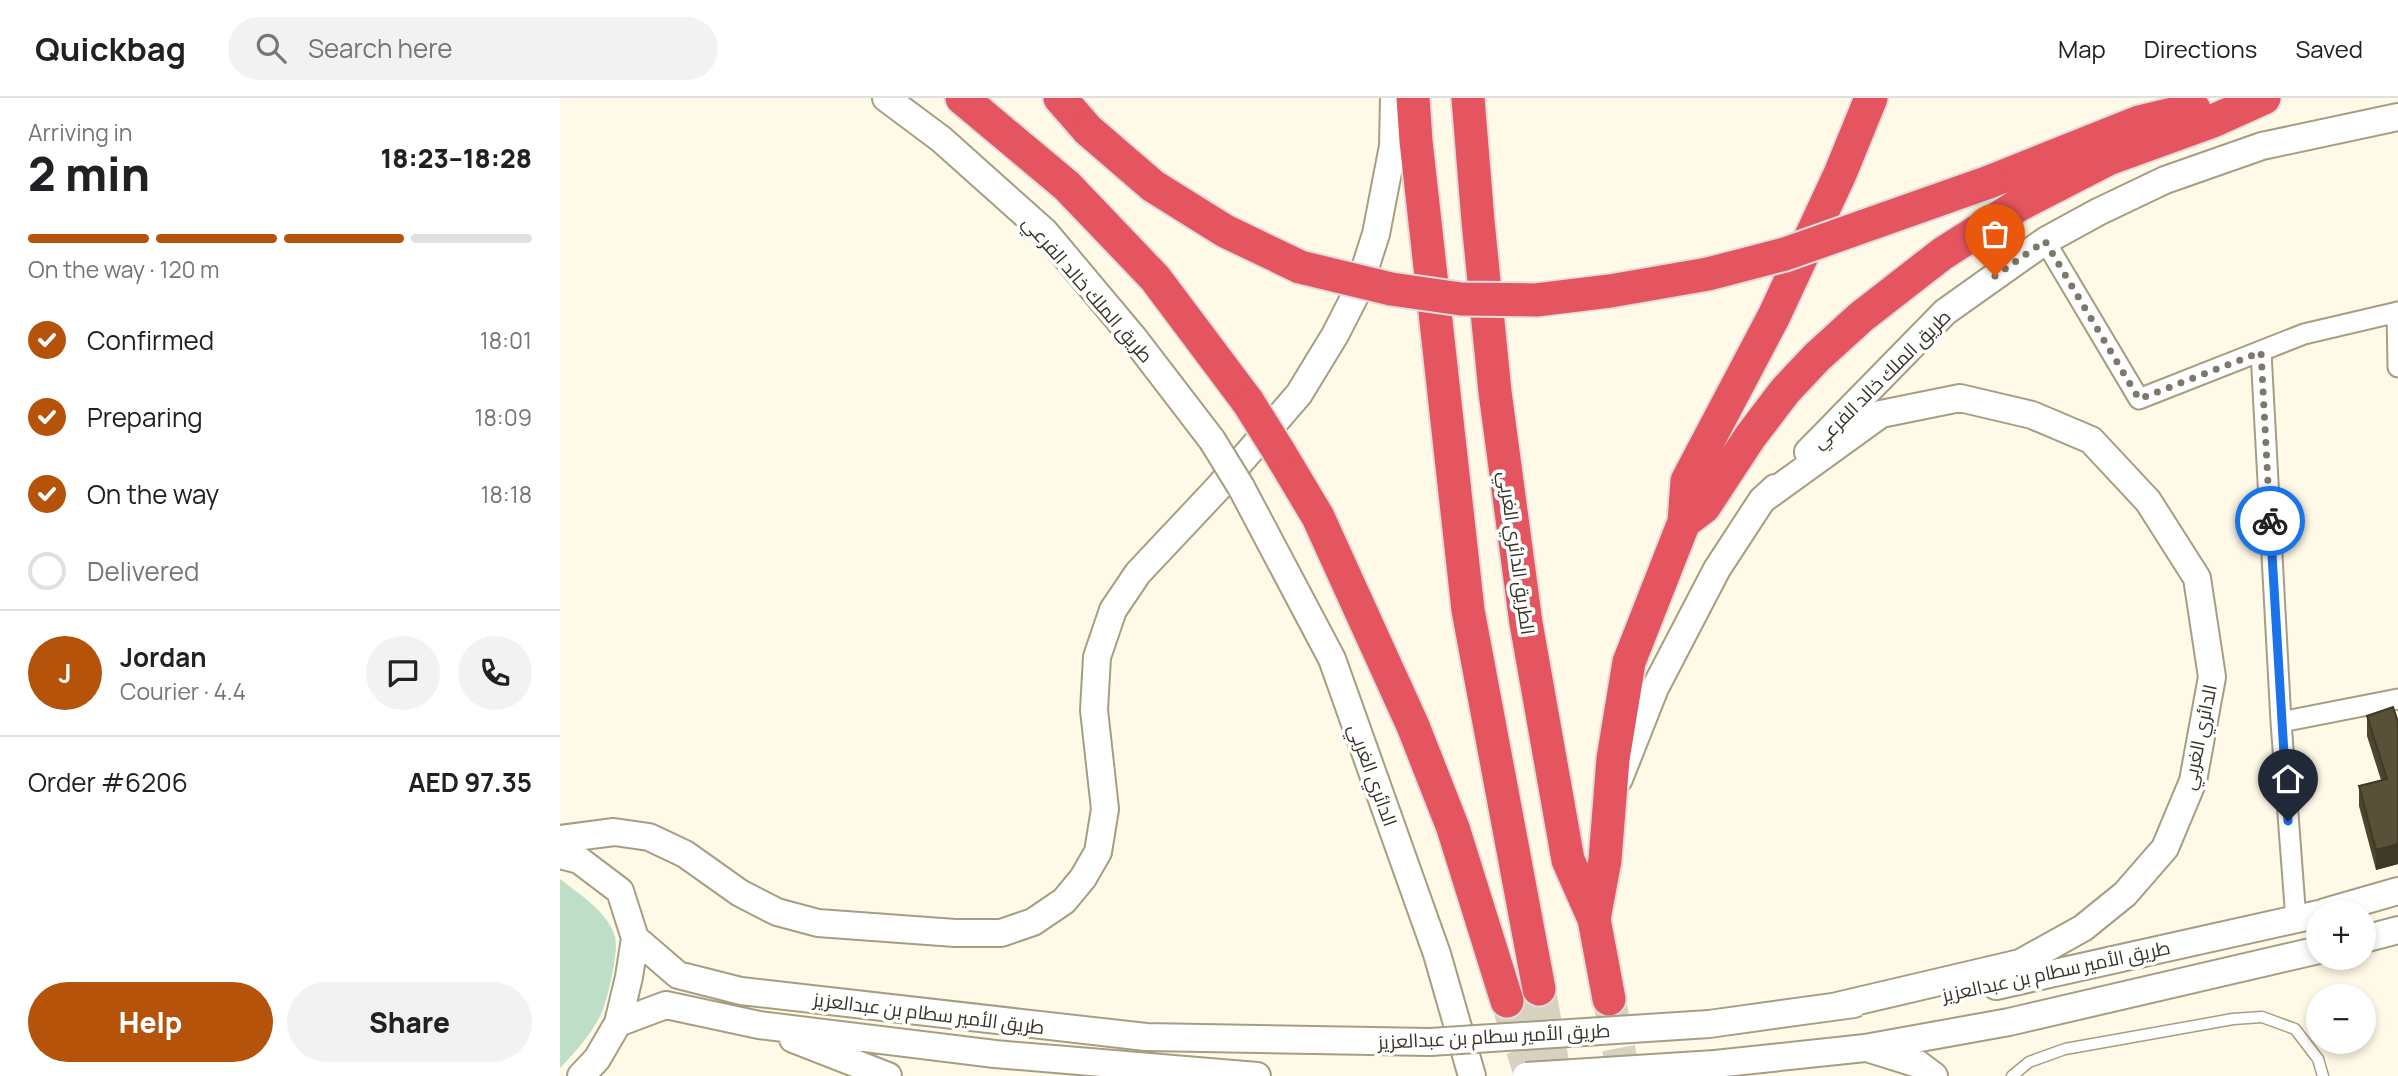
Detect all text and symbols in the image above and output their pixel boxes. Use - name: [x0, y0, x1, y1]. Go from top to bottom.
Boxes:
- search box: [228, 17, 718, 80]
- text: Quickbag: [35, 26, 186, 71]
- icon: search: [252, 29, 290, 67]
- text: Search here: [308, 30, 453, 66]
- text: Map: [2058, 32, 2106, 65]
- text: Directions: [2144, 32, 2257, 65]
- text: Saved: [2295, 32, 2363, 65]
- text: Arriving in: [28, 116, 133, 148]
- text: 18:23–18:28: [380, 140, 532, 176]
- text: 2 min: [28, 142, 150, 205]
- pin: [1965, 204, 2025, 276]
- street label: طريق الملك خالد الفرعي: [1015, 210, 1159, 369]
- icon: bag: [1976, 215, 2014, 253]
- text: On the way · 120 m: [28, 253, 220, 285]
- street label: طريق الملك خالد الفرعي: [1806, 304, 1958, 456]
- icon: check: [28, 321, 66, 359]
- text: Confirmed: [87, 322, 214, 358]
- text: 18:01: [480, 324, 532, 356]
- icon: check: [28, 398, 66, 436]
- text: Preparing: [87, 399, 203, 435]
- text: 18:09: [475, 401, 532, 433]
- street label: الطريق الدائري الغربي: [1491, 470, 1541, 637]
- icon: check: [28, 475, 66, 513]
- text: On the way: [87, 476, 219, 512]
- text: 18:18: [480, 478, 532, 510]
- courier: [2235, 486, 2305, 556]
- icon: bike: [2251, 502, 2289, 540]
- text: Delivered: [87, 553, 199, 589]
- button: chat: [366, 636, 440, 710]
- button: phone: [458, 636, 532, 710]
- text: Jordan: [120, 639, 206, 675]
- text: J: [58, 655, 72, 691]
- text: Courier · 4.4: [120, 675, 246, 707]
- street label: الدائري الغربي: [2175, 682, 2225, 793]
- street label: الدائري الغربي: [1341, 720, 1404, 830]
- pin: [2258, 749, 2318, 821]
- icon: home: [2269, 760, 2307, 798]
- text: Order #6206: [28, 764, 188, 800]
- text: AED 97.35: [408, 764, 532, 800]
- map controls: [2306, 900, 2376, 1054]
- button: +: [2306, 900, 2376, 970]
- street label: طريق الأمير سطام بن عبدالعزيز: [1939, 934, 2173, 1009]
- button: Help: [28, 982, 273, 1062]
- button: Share: [287, 982, 532, 1062]
- button: −: [2306, 984, 2376, 1054]
- street label: طريق الأمير سطام بن عبدالعزيز: [811, 986, 1046, 1041]
- street label: طريق الأمير سطام بن عبدالعزيز: [1376, 1017, 1611, 1056]

